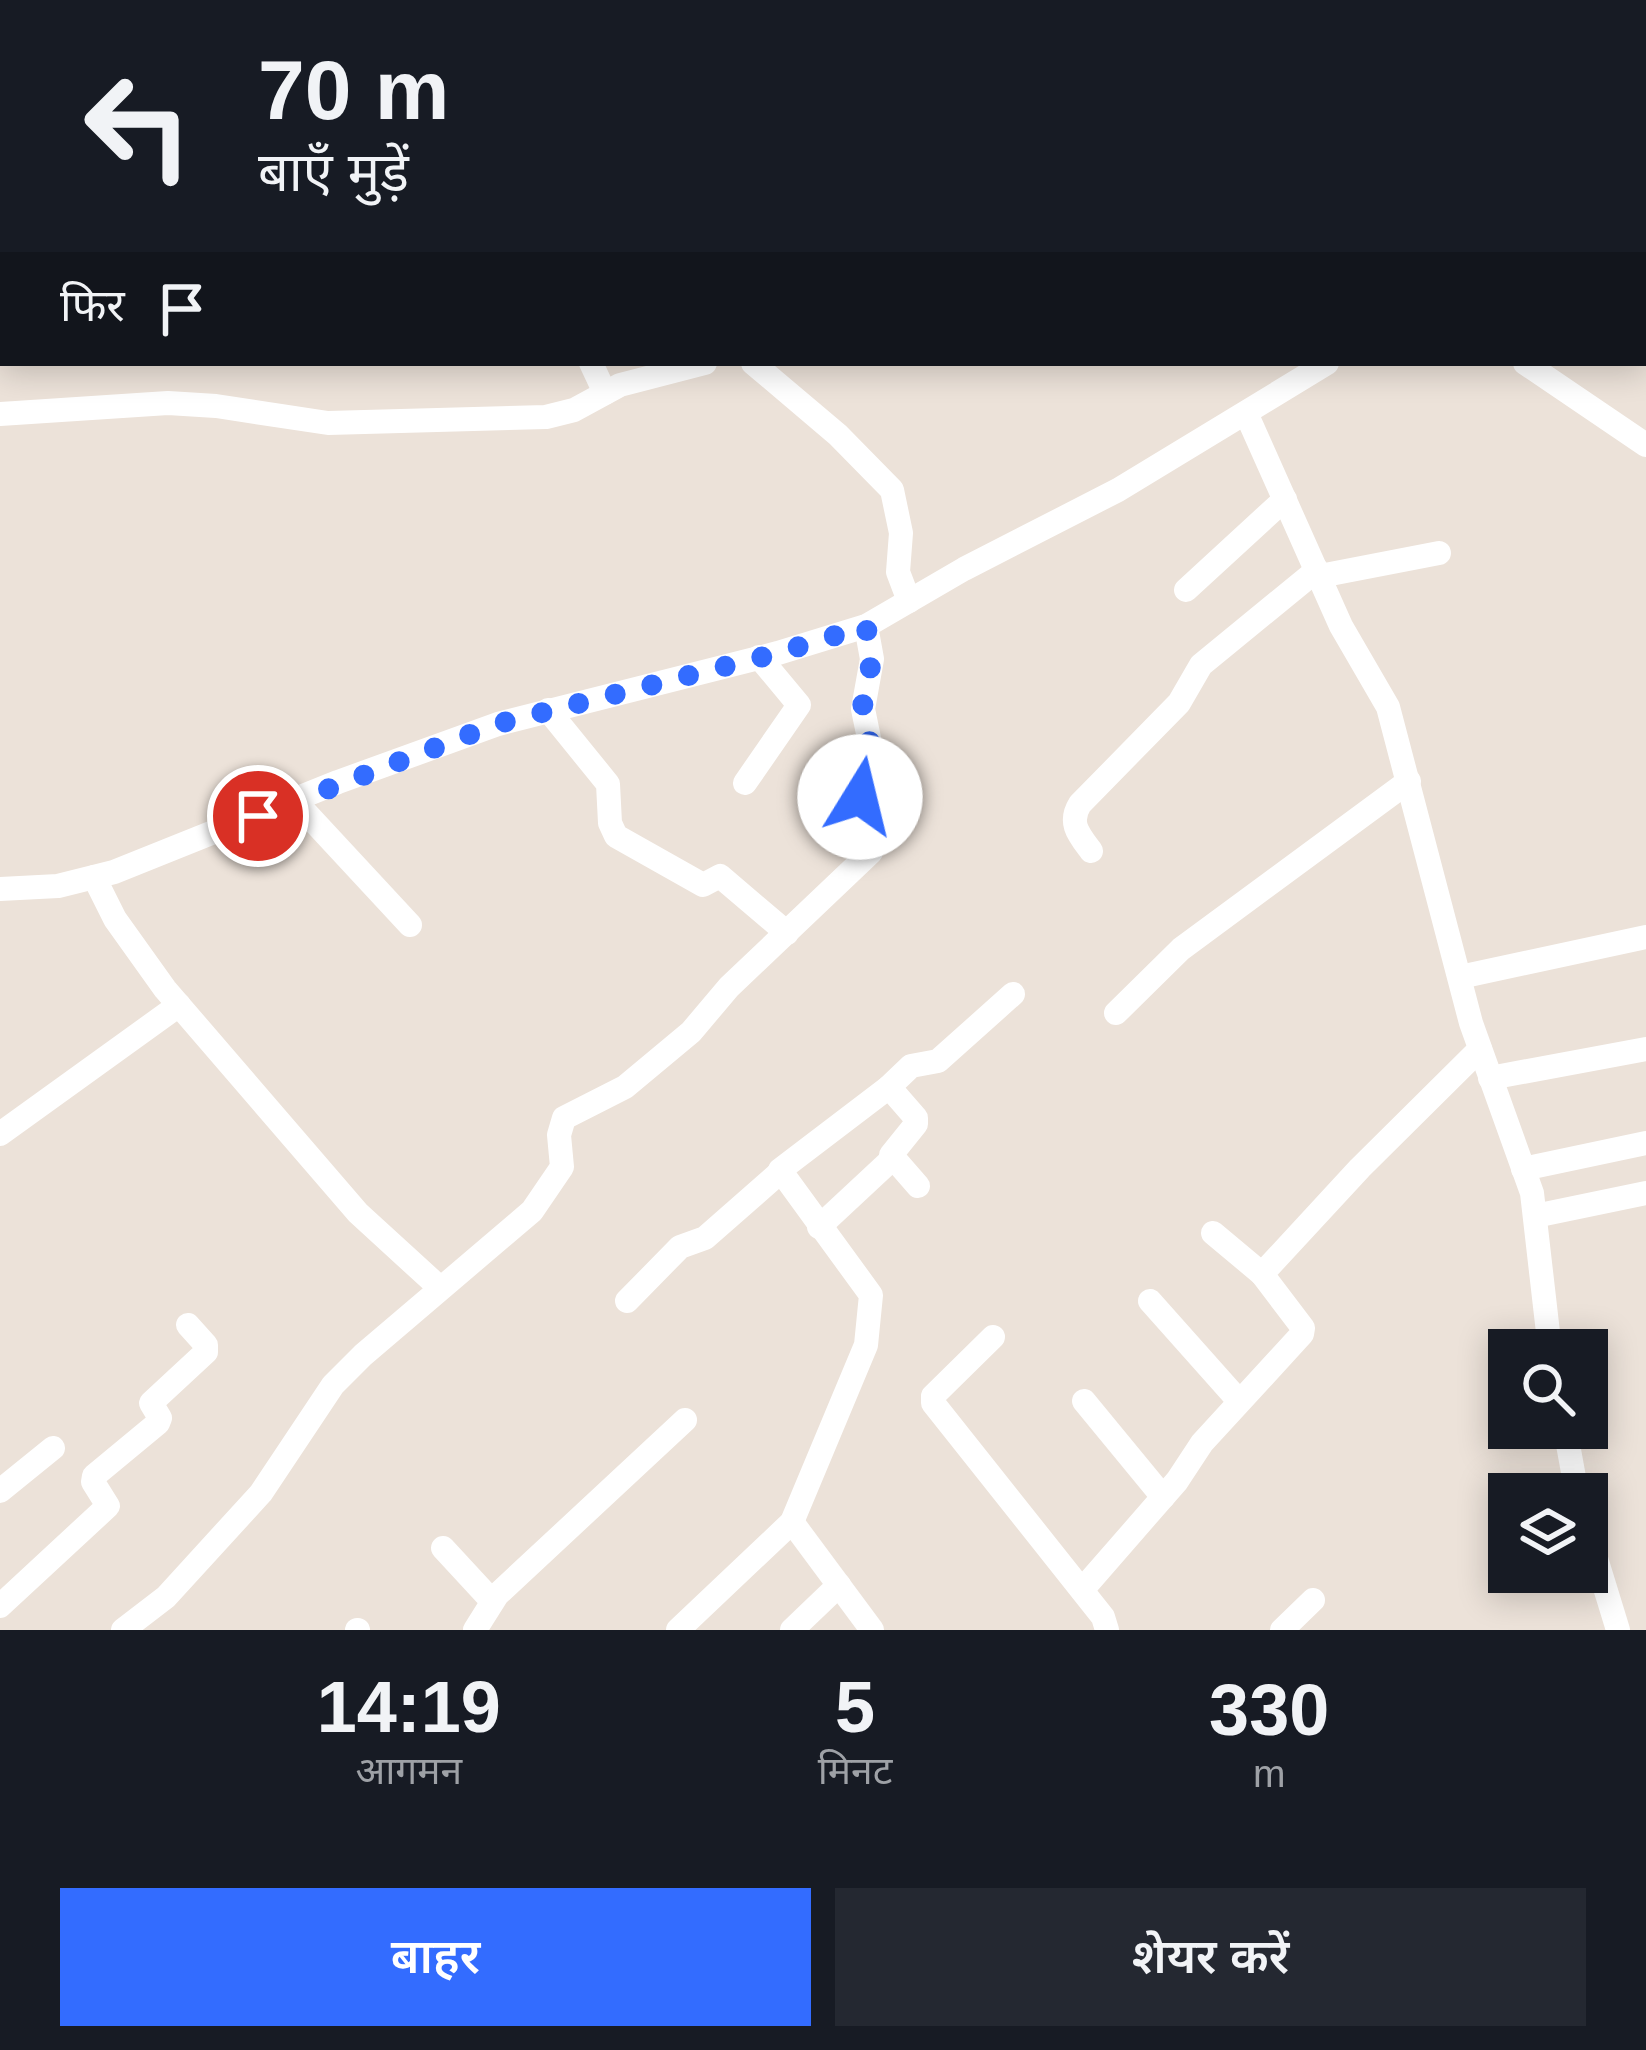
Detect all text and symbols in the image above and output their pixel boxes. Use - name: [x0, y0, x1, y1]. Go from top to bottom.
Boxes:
- text: 70 m: [258, 43, 449, 137]
- icon: left: [60, 48, 216, 204]
- text: बाएँ मुड़ें: [258, 142, 409, 202]
- icon: arrive: [149, 276, 215, 342]
- text: फिर: [60, 280, 125, 331]
- position arrow: [797, 734, 923, 860]
- pin: [207, 765, 309, 867]
- icon: arrive: [225, 783, 291, 849]
- map controls: [1488, 1329, 1608, 1593]
- button: search: [1488, 1329, 1608, 1449]
- button: layers: [1488, 1473, 1608, 1593]
- text: 14:19: [317, 1667, 501, 1747]
- text: 5: [835, 1667, 875, 1747]
- text: 330: [1209, 1670, 1329, 1750]
- text: आगमन: [355, 1749, 462, 1792]
- text: मिनट: [818, 1749, 892, 1792]
- text: m: [1253, 1752, 1285, 1795]
- button: बाहर: [60, 1888, 811, 2026]
- button: शेयर करें: [835, 1888, 1586, 2026]

